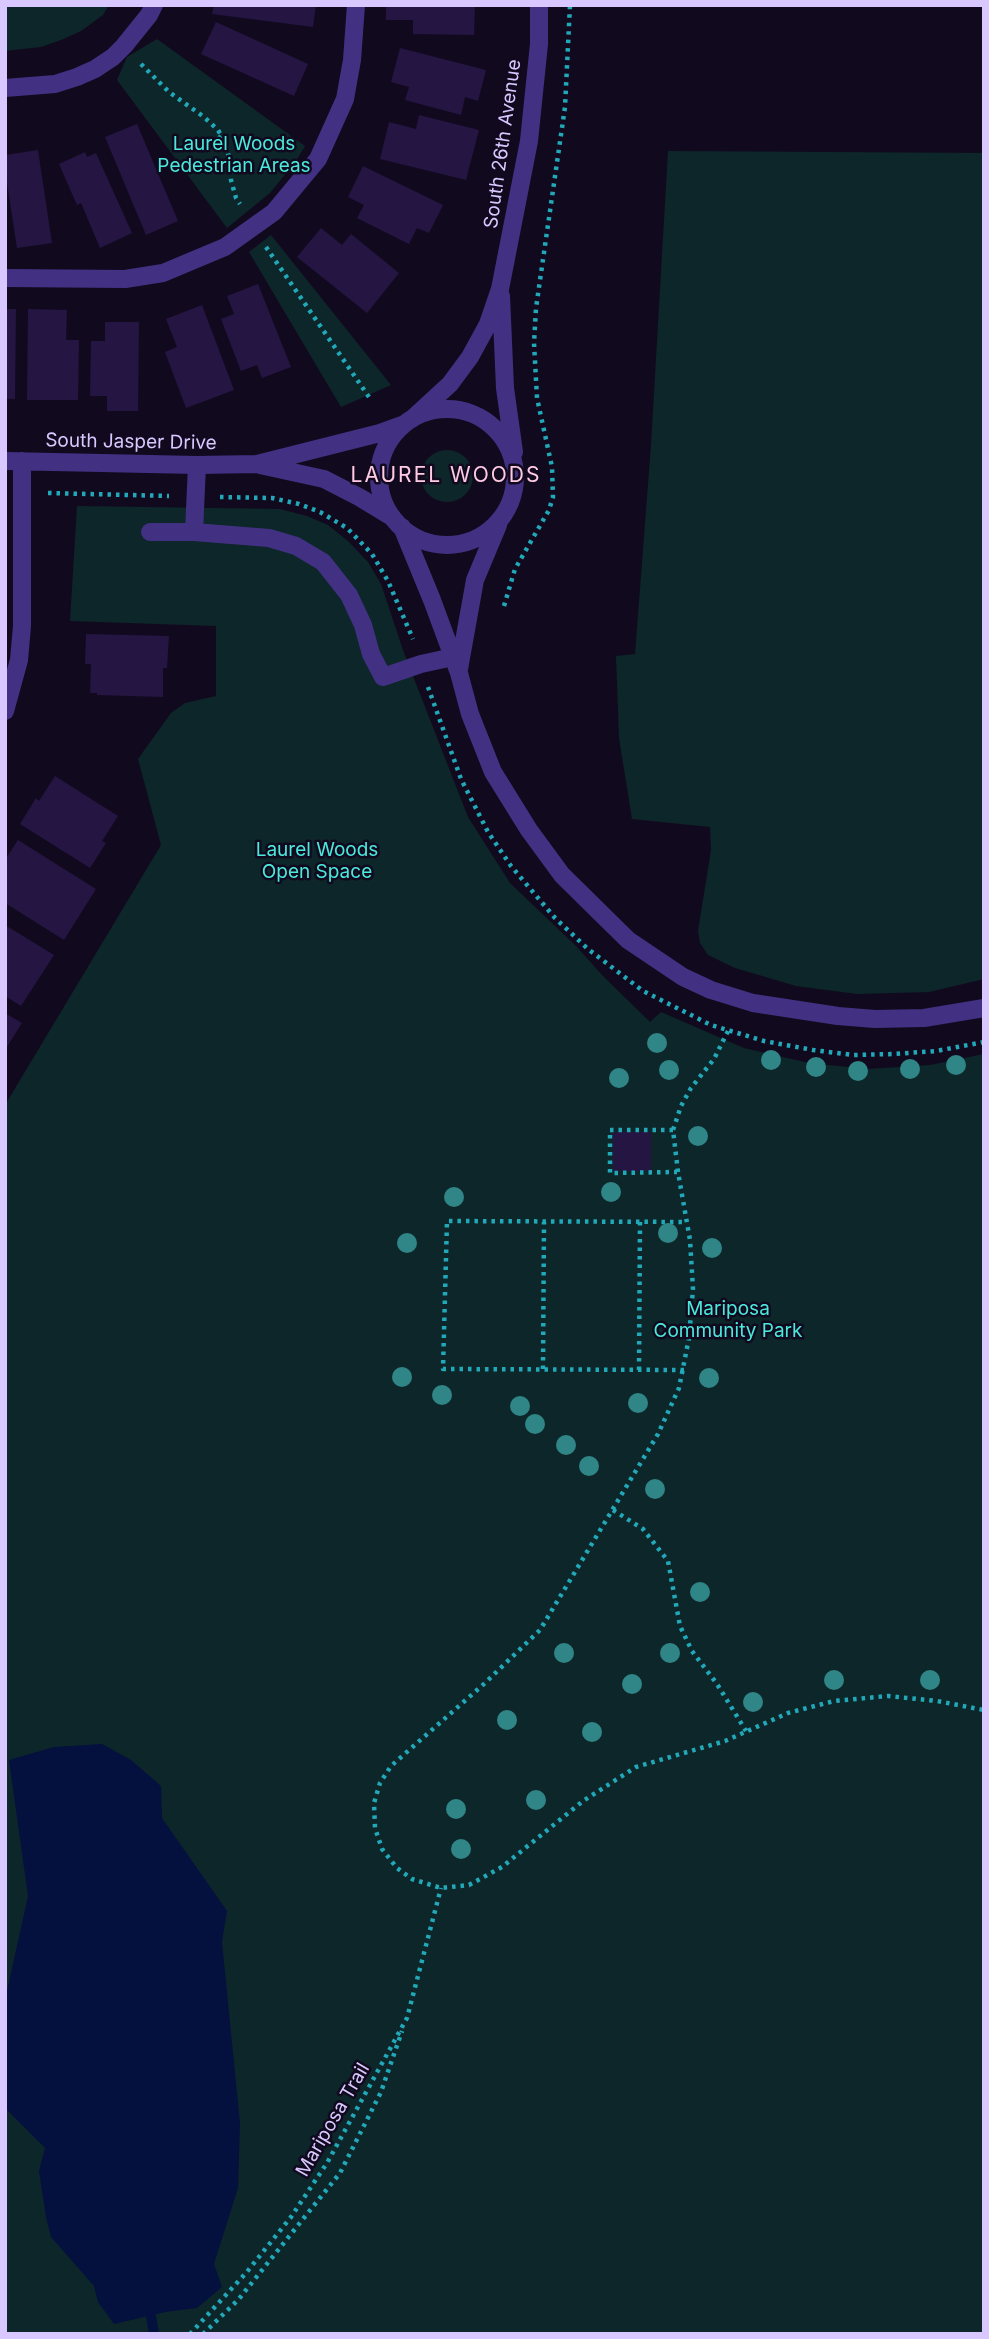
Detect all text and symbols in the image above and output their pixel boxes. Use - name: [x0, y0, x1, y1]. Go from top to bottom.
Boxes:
- street label: South 26th Avenue: [480, 58, 526, 230]
- park label: Laurel Woods Pedestrian Areas: [157, 133, 311, 177]
- street label: South Jasper Drive: [45, 429, 217, 455]
- district label: LAUREL WOODS: [352, 463, 540, 489]
- park label: Laurel Woods Open Space: [256, 839, 378, 883]
- park label: Mariposa Community Park: [654, 1298, 802, 1342]
- street label: Mariposa Trail: [291, 2059, 375, 2181]

